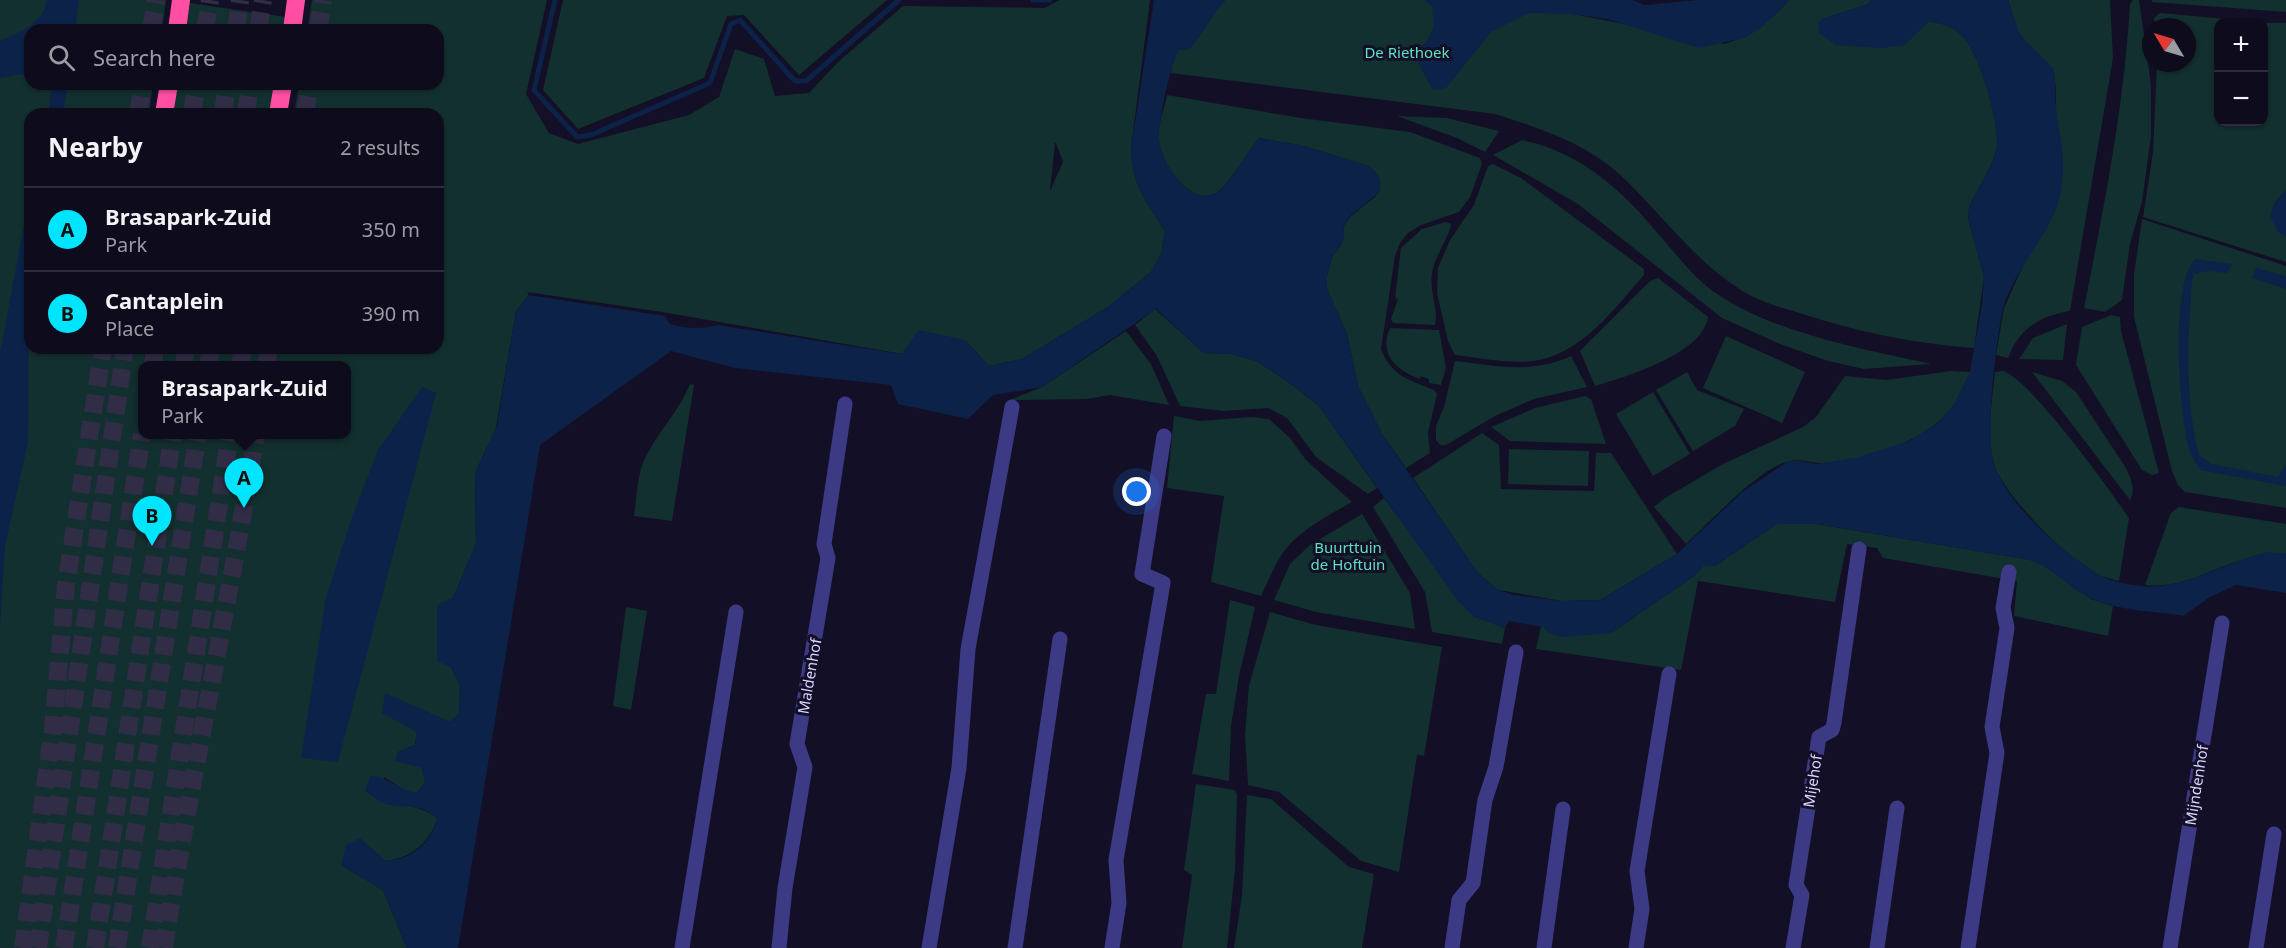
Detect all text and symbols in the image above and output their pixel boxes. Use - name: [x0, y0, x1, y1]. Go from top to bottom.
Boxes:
- north arrow: [2142, 18, 2196, 72]
- map controls: [2214, 18, 2268, 126]
- button: +: [2214, 18, 2268, 72]
- search box: [24, 24, 444, 90]
- icon: search: [45, 41, 78, 74]
- text: Search here: [93, 42, 215, 72]
- park label: De Riethoek: [1364, 42, 1450, 62]
- button: −: [2214, 72, 2268, 126]
- text: Nearby: [48, 129, 143, 165]
- text: 2 results: [340, 134, 420, 161]
- text: Brasapark-Zuid: [105, 201, 272, 231]
- text: A: [61, 216, 74, 243]
- text: 350 m: [362, 216, 420, 243]
- text: Park: [105, 231, 147, 258]
- text: Cantaplein: [105, 285, 224, 315]
- text: B: [61, 300, 74, 327]
- text: 390 m: [362, 300, 420, 327]
- text: Place: [105, 315, 154, 342]
- popup: [138, 361, 351, 439]
- text: Brasapark-Zuid: [161, 372, 328, 402]
- text: Park: [161, 402, 203, 429]
- pin: A: [224, 458, 264, 508]
- your location: [1122, 477, 1151, 506]
- pin: B: [132, 496, 172, 546]
- park label: Buurttuin de Hoftuin: [1311, 537, 1385, 574]
- street label: Maldenhof: [793, 636, 826, 715]
- street label: Mijndenhof: [2180, 743, 2212, 827]
- street label: Mijehof: [1798, 752, 1826, 809]

